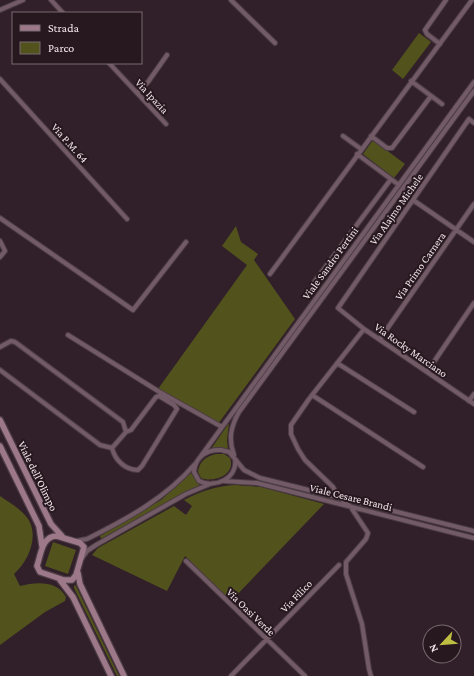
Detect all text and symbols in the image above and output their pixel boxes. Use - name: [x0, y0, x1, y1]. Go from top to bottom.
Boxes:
- legend: [12, 12, 142, 64]
- text: Strada: [48, 21, 79, 35]
- text: Parco: [48, 41, 74, 55]
- street label: Via Ipazia: [132, 76, 171, 116]
- street label: Via P.M. 64: [49, 121, 91, 165]
- street label: Via Alajmo Michele: [367, 171, 426, 248]
- street label: Viale Sandro Pertini: [300, 224, 360, 301]
- street label: Via Primo Carnera: [392, 230, 448, 302]
- street label: Via Rocky Marciano: [372, 320, 450, 381]
- street label: Viale dell'Olimpo: [15, 439, 60, 514]
- street label: Viale Cesare Brandi: [309, 481, 394, 513]
- street label: Via Filico: [278, 577, 315, 615]
- street label: Via Oasi Verde: [224, 586, 278, 638]
- north arrow: [422, 624, 462, 664]
- text: N: [426, 642, 440, 654]

